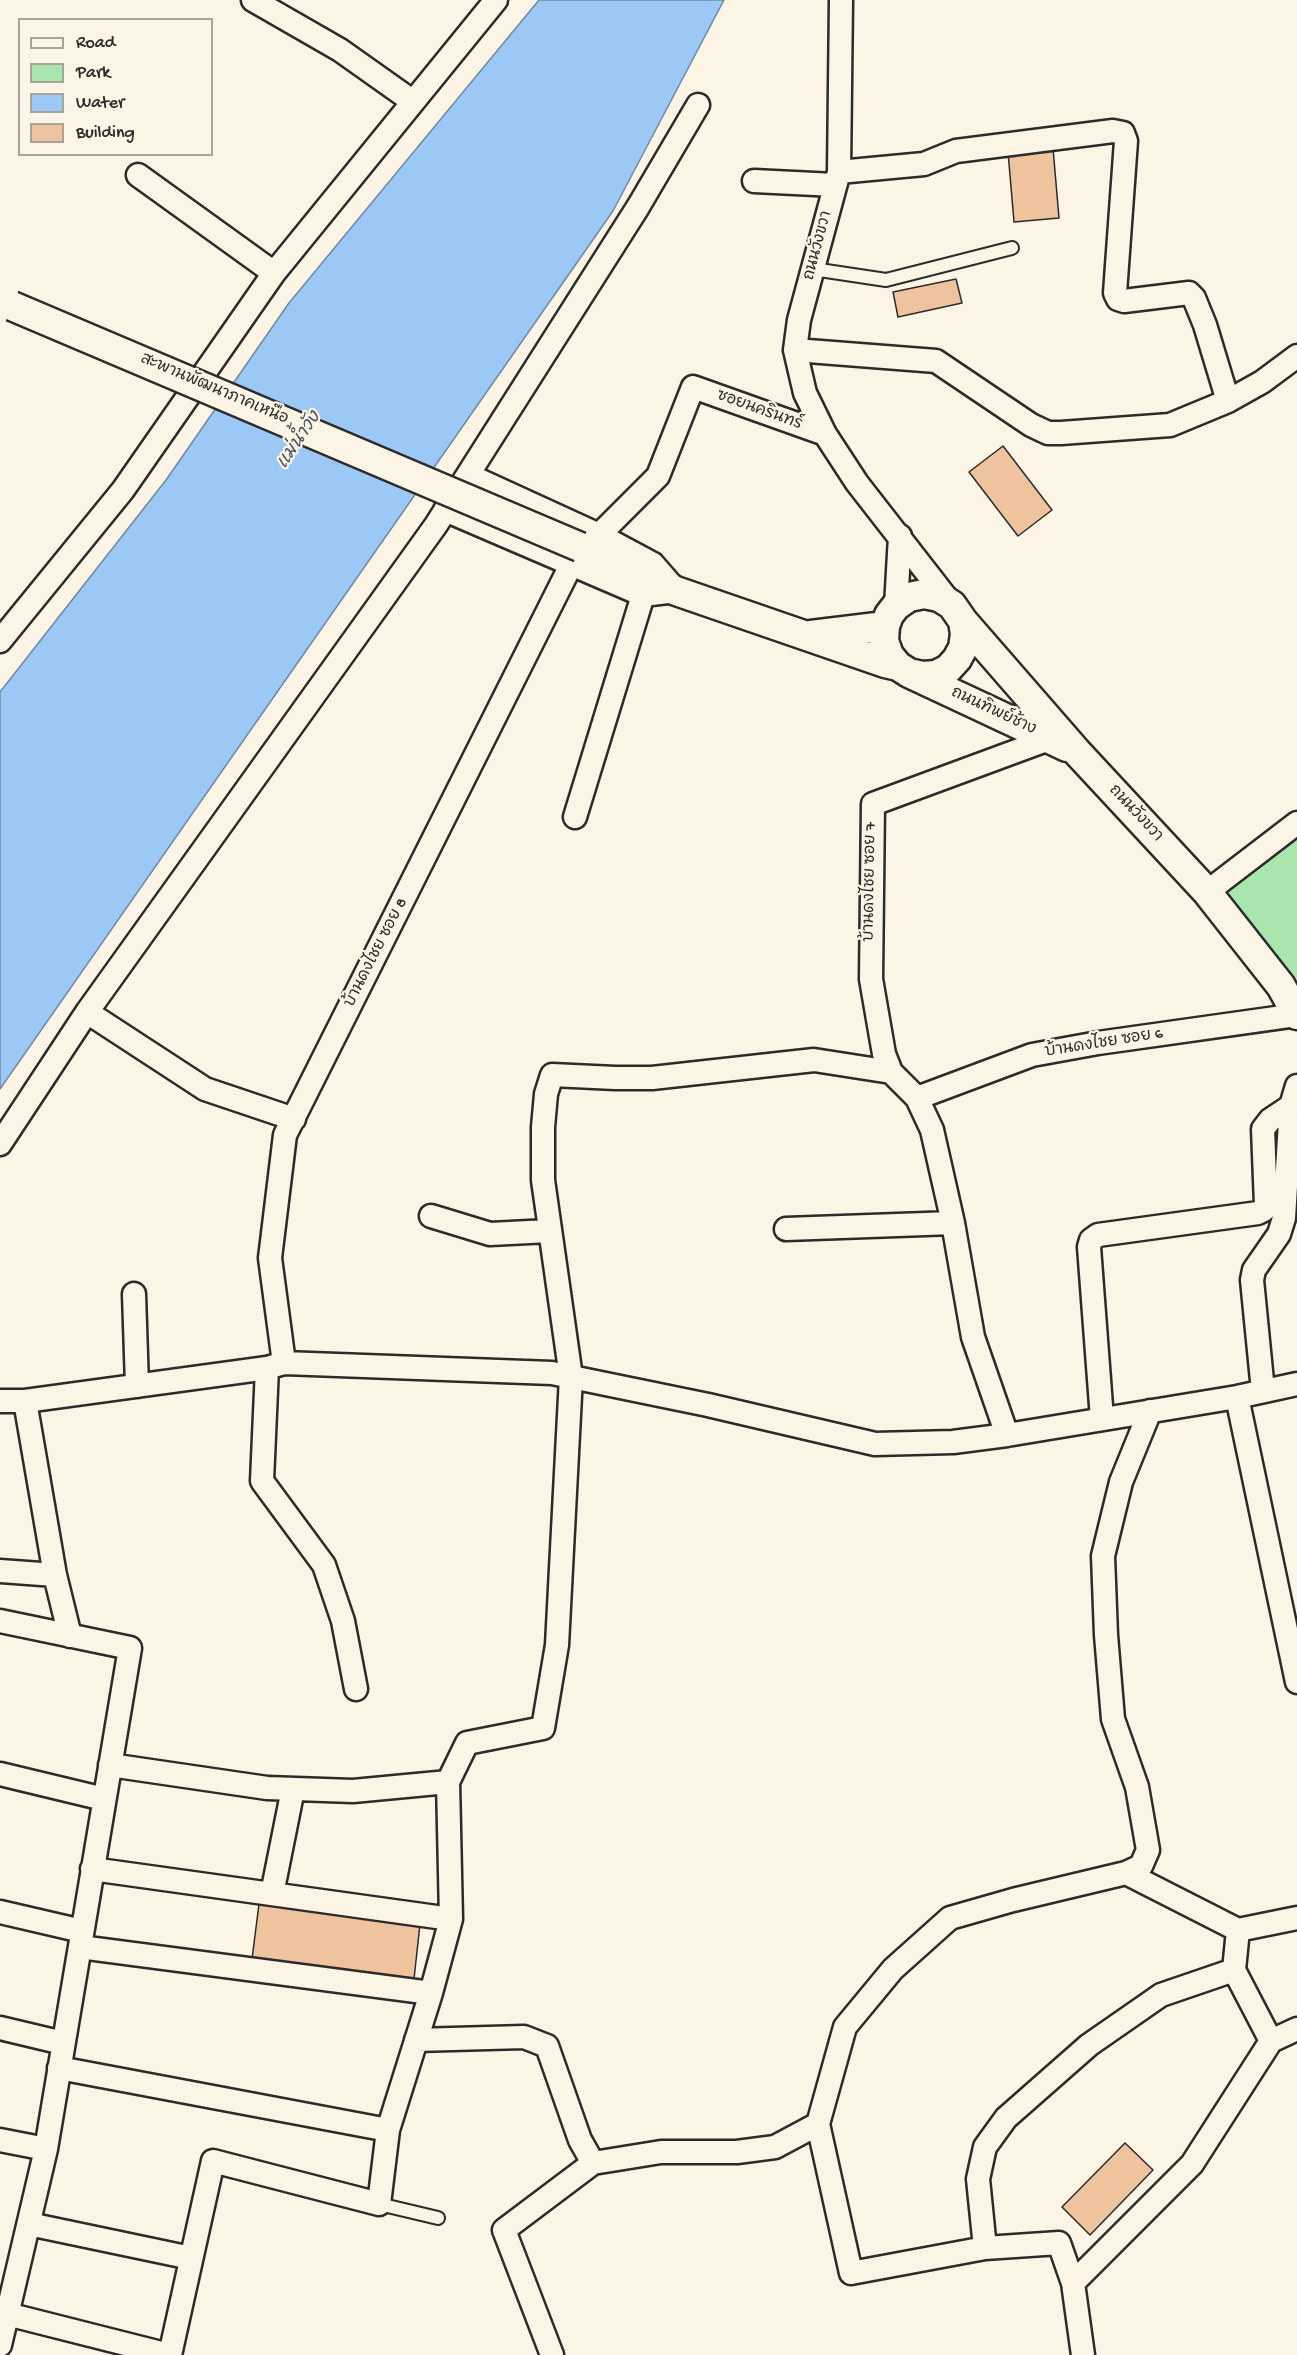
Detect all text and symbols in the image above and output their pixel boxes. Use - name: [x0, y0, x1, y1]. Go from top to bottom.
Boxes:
- legend: [18, 18, 213, 156]
- text: Road: [76, 33, 115, 54]
- text: Park: [76, 63, 110, 84]
- text: Water: [76, 93, 124, 114]
- text: Building: [76, 123, 135, 144]
- street label: ถนนวังขวา: [801, 209, 837, 283]
- street label: สะพานพัฒนาภาคเหนือ: [137, 350, 291, 430]
- street label: ซอยนครินทร์: [714, 387, 804, 435]
- water label: แม่น้ำวัง: [273, 409, 327, 473]
- street label: ถนนทิพย์ช้าง: [947, 684, 1039, 740]
- street label: ถนนวังขวา: [1104, 782, 1166, 846]
- street label: บ้านดงไชย ซอย 7: [860, 822, 882, 942]
- street label: บ้านดงไชย ซอย 8: [341, 895, 413, 1011]
- street label: บ้านดงไชย ซอย 6: [1044, 1025, 1164, 1063]

